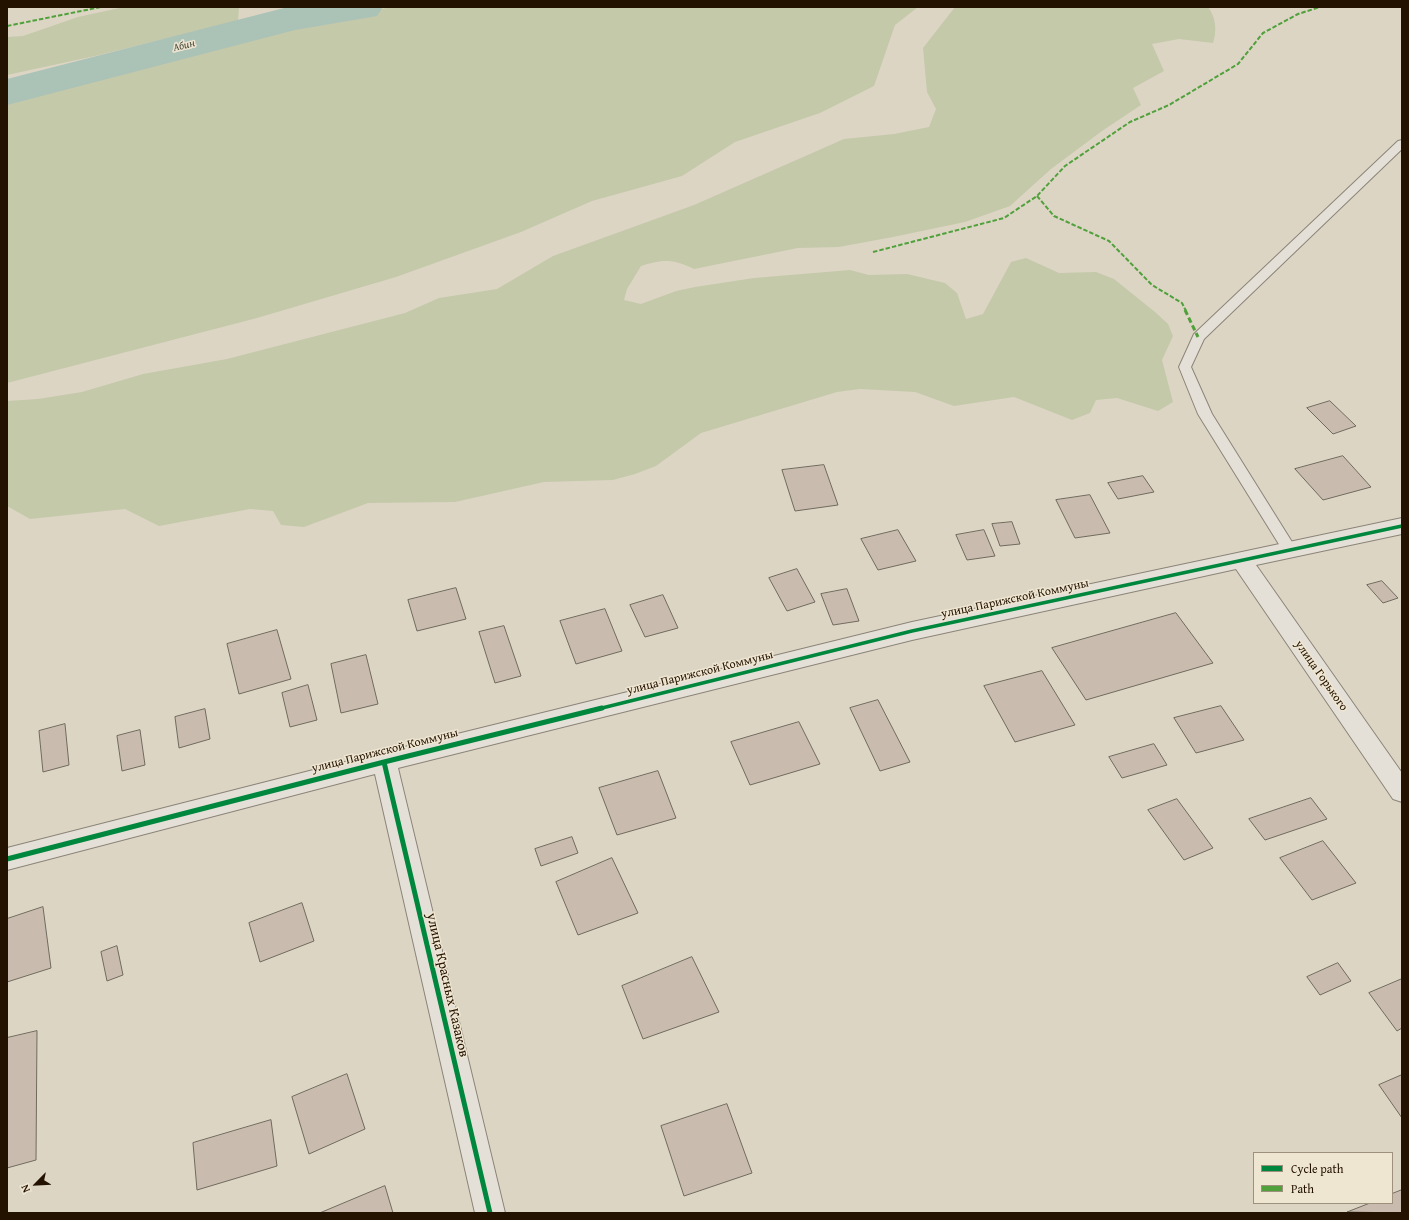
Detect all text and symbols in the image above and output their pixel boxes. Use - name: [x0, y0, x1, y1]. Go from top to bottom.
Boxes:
- water label: Абин: [172, 37, 196, 55]
- street label: улица Парижской Коммуны: [940, 576, 1090, 622]
- street label: улица Горького: [1291, 638, 1351, 714]
- street label: улица Парижской Коммуны: [625, 648, 775, 698]
- street label: улица Парижской Коммуны: [310, 726, 460, 776]
- street label: улица Красных Казаков: [422, 911, 472, 1059]
- legend: [1253, 1152, 1393, 1204]
- text: Cycle path: [1291, 1160, 1343, 1177]
- north arrow: [16, 1164, 56, 1204]
- text: Path: [1291, 1180, 1314, 1197]
- text: N: [16, 1182, 34, 1196]

